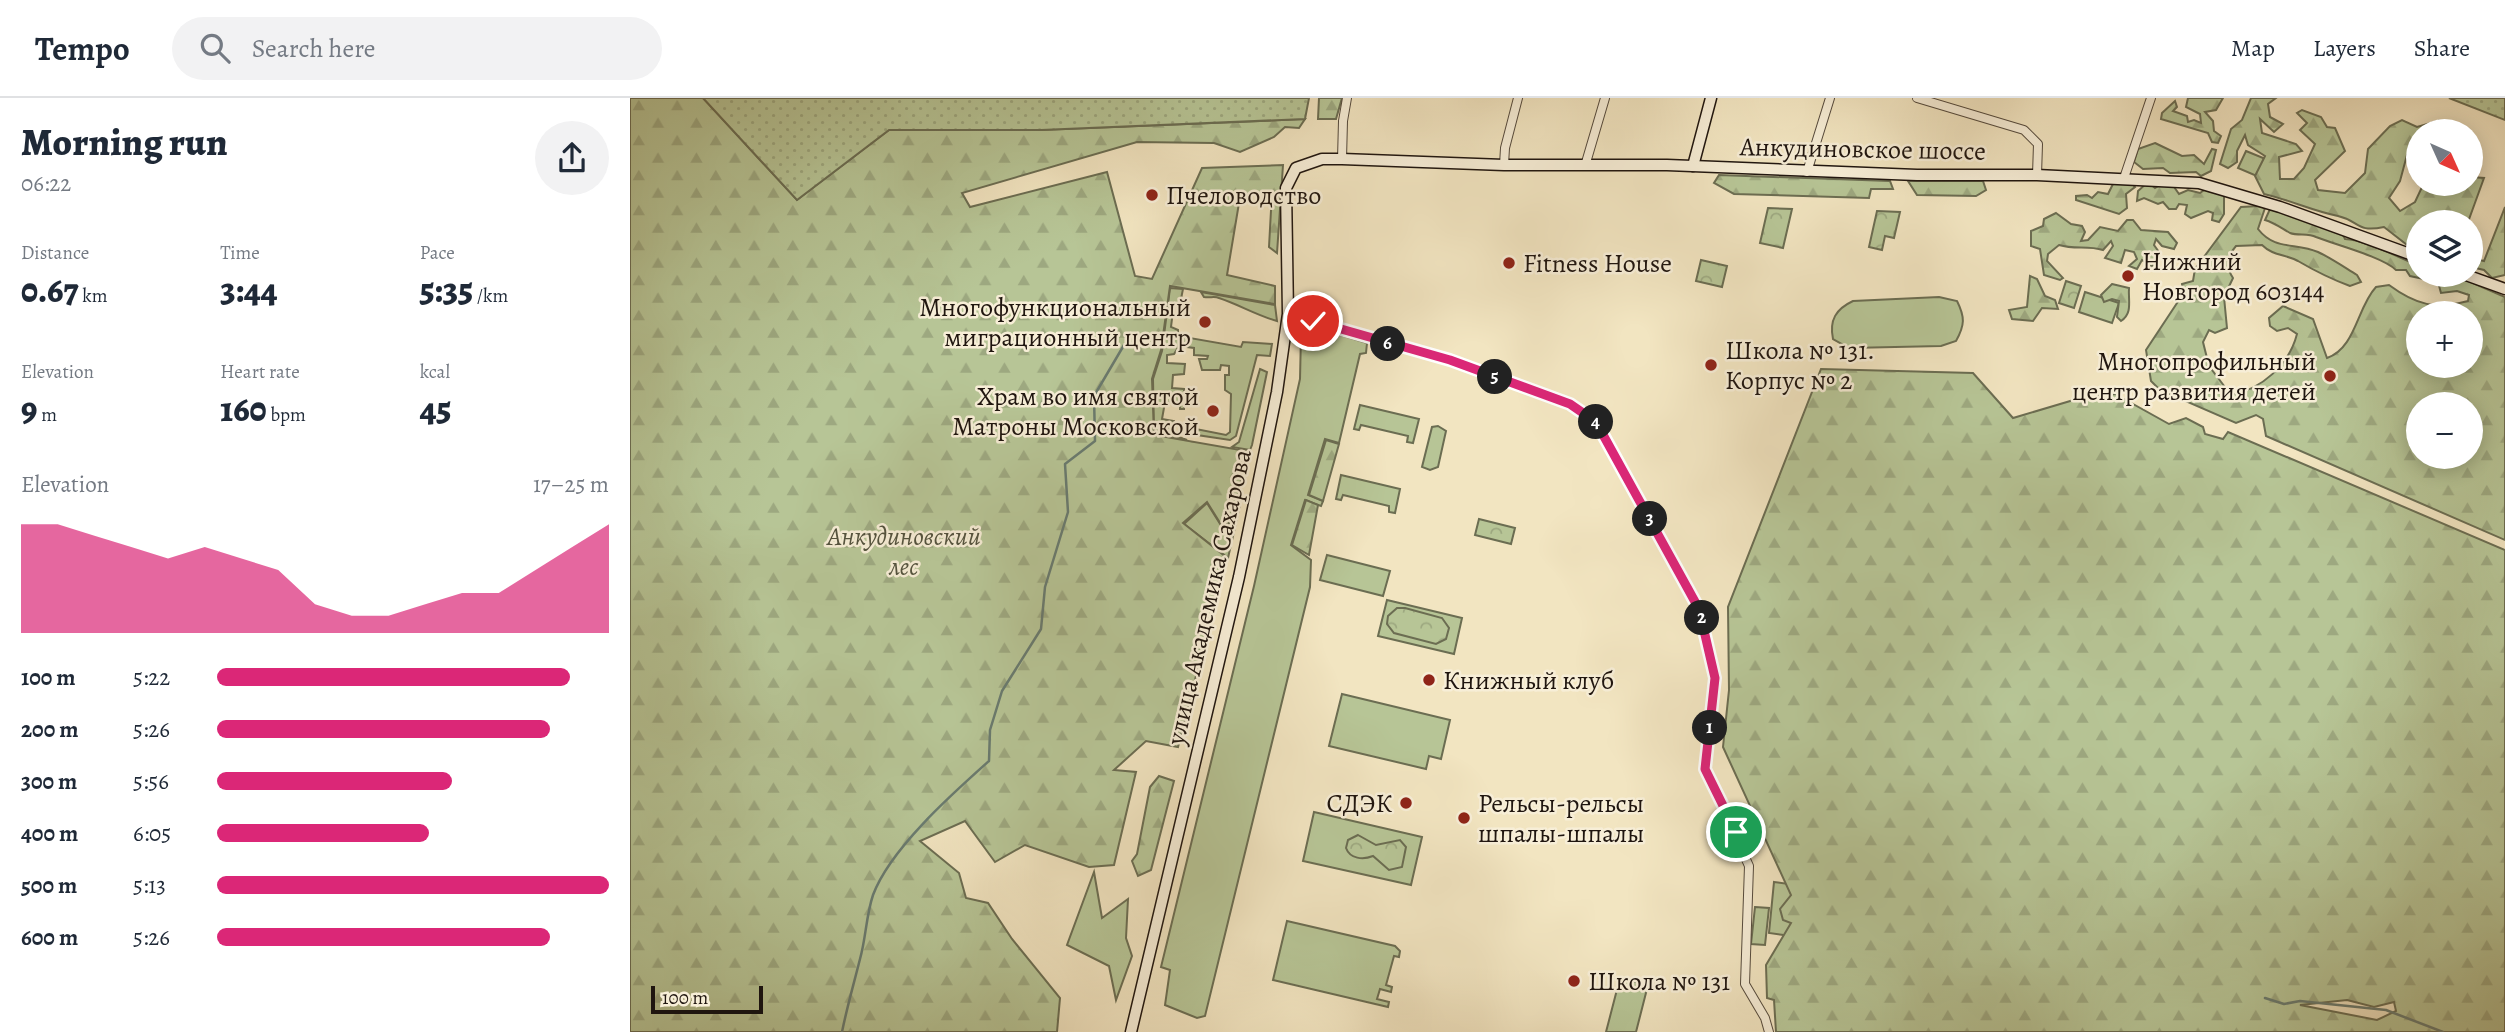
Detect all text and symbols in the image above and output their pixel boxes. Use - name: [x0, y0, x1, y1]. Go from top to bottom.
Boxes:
- search box: [172, 17, 662, 80]
- text: Tempo: [35, 26, 130, 71]
- icon: search: [196, 29, 234, 67]
- text: Search here: [252, 31, 375, 66]
- text: Map: [2231, 32, 2275, 64]
- text: Layers: [2313, 32, 2376, 64]
- text: Share: [2414, 32, 2470, 64]
- text: Morning run: [21, 116, 228, 168]
- north arrow: [2406, 119, 2483, 196]
- map controls: [2406, 119, 2483, 469]
- button: share: [535, 121, 609, 195]
- street label: Анкудиновское шоссе: [1739, 129, 1986, 169]
- text: 06:22: [21, 168, 71, 199]
- place label: Пчеловодство: [1166, 178, 1321, 213]
- marker: Пчеловодство: [1144, 187, 1160, 203]
- button: layers: [2406, 210, 2483, 287]
- text: Distance: [21, 240, 89, 266]
- text: Time: [220, 240, 260, 266]
- text: Pace: [420, 240, 455, 266]
- place label: Нижний Новгород 603144: [2142, 244, 2325, 309]
- place label: Fitness House: [1523, 246, 1672, 281]
- marker: Fitness House: [1501, 255, 1517, 271]
- text: 0.67: [21, 266, 79, 314]
- text: 3:44: [220, 266, 278, 314]
- text: 5:35: [420, 266, 473, 314]
- marker: Нижний Новгород 603144: [2120, 268, 2136, 284]
- text: km: [79, 283, 108, 309]
- text: /km: [473, 283, 508, 309]
- place label: Многофункциональный миграционный центр: [919, 290, 1191, 355]
- pin: [1283, 291, 1343, 351]
- button: +: [2406, 301, 2483, 378]
- icon: check: [1294, 302, 1332, 340]
- marker: Многофункциональный миграционный центр: [1197, 314, 1213, 330]
- pin: 6: [1370, 327, 1406, 362]
- text: 6: [1383, 330, 1392, 356]
- place label: Школа № 131. Корпус № 2: [1725, 333, 1875, 398]
- place label: Многопрофильный центр развития детей: [2072, 344, 2316, 409]
- marker: Школа № 131. Корпус № 2: [1703, 357, 1719, 373]
- text: Elevation: [21, 359, 94, 385]
- text: Heart rate: [220, 359, 300, 385]
- text: kcal: [420, 359, 450, 385]
- pin: 5: [1478, 360, 1512, 394]
- text: 5: [1490, 363, 1499, 389]
- marker: Многопрофильный центр развития детей: [2322, 368, 2338, 384]
- place label: Храм во имя святой Матроны Московской: [952, 379, 1199, 444]
- text: 9: [21, 385, 37, 433]
- text: 160: [220, 385, 267, 433]
- text: 45: [420, 385, 451, 433]
- button: −: [2406, 392, 2483, 469]
- text: m: [37, 402, 57, 428]
- text: bpm: [267, 402, 306, 428]
- marker: Храм во имя святой Матроны Московской: [1205, 403, 1221, 419]
- pin: 4: [1578, 404, 1614, 440]
- text: 4: [1591, 408, 1600, 434]
- street label: улица Академика Сахарова: [1158, 446, 1260, 749]
- text: Elevation: [21, 469, 109, 500]
- text: 17–25 m: [533, 469, 609, 500]
- pin: 3: [1632, 502, 1668, 536]
- text: 3: [1645, 505, 1654, 531]
- park label: Анкудиновский лес: [825, 519, 981, 584]
- pin: 2: [1684, 601, 1720, 636]
- text: 2: [1697, 604, 1706, 630]
- text: 100 m: [21, 662, 76, 693]
- text: 5:22: [133, 662, 170, 693]
- place label: Книжный клуб: [1443, 663, 1614, 698]
- marker: Книжный клуб: [1421, 672, 1437, 688]
- pin: 1: [1692, 710, 1728, 746]
- text: 200 m: [21, 714, 79, 745]
- text: 5:26: [133, 714, 170, 745]
- text: 1: [1706, 714, 1713, 740]
- text: 300 m: [21, 766, 77, 797]
- text: 5:56: [133, 766, 169, 797]
- place label: СДЭК: [1326, 786, 1392, 821]
- place label: Рельсы-рельсы шпалы-шпалы: [1478, 786, 1644, 851]
- marker: СДЭК: [1398, 795, 1414, 811]
- pin: [1706, 802, 1766, 862]
- marker: Рельсы-рельсы шпалы-шпалы: [1456, 810, 1472, 826]
- icon: arrive: [1717, 813, 1755, 851]
- text: 400 m: [21, 818, 78, 849]
- text: 6:05: [133, 818, 171, 849]
- text: 500 m: [21, 870, 77, 901]
- text: 5:13: [133, 870, 166, 901]
- text: 600 m: [21, 922, 78, 953]
- text: 5:26: [133, 922, 170, 953]
- place label: Школа № 131: [1588, 964, 1730, 999]
- marker: Школа № 131: [1566, 973, 1582, 989]
- scale bar: [651, 983, 763, 1015]
- text: 100 m: [662, 985, 708, 1011]

